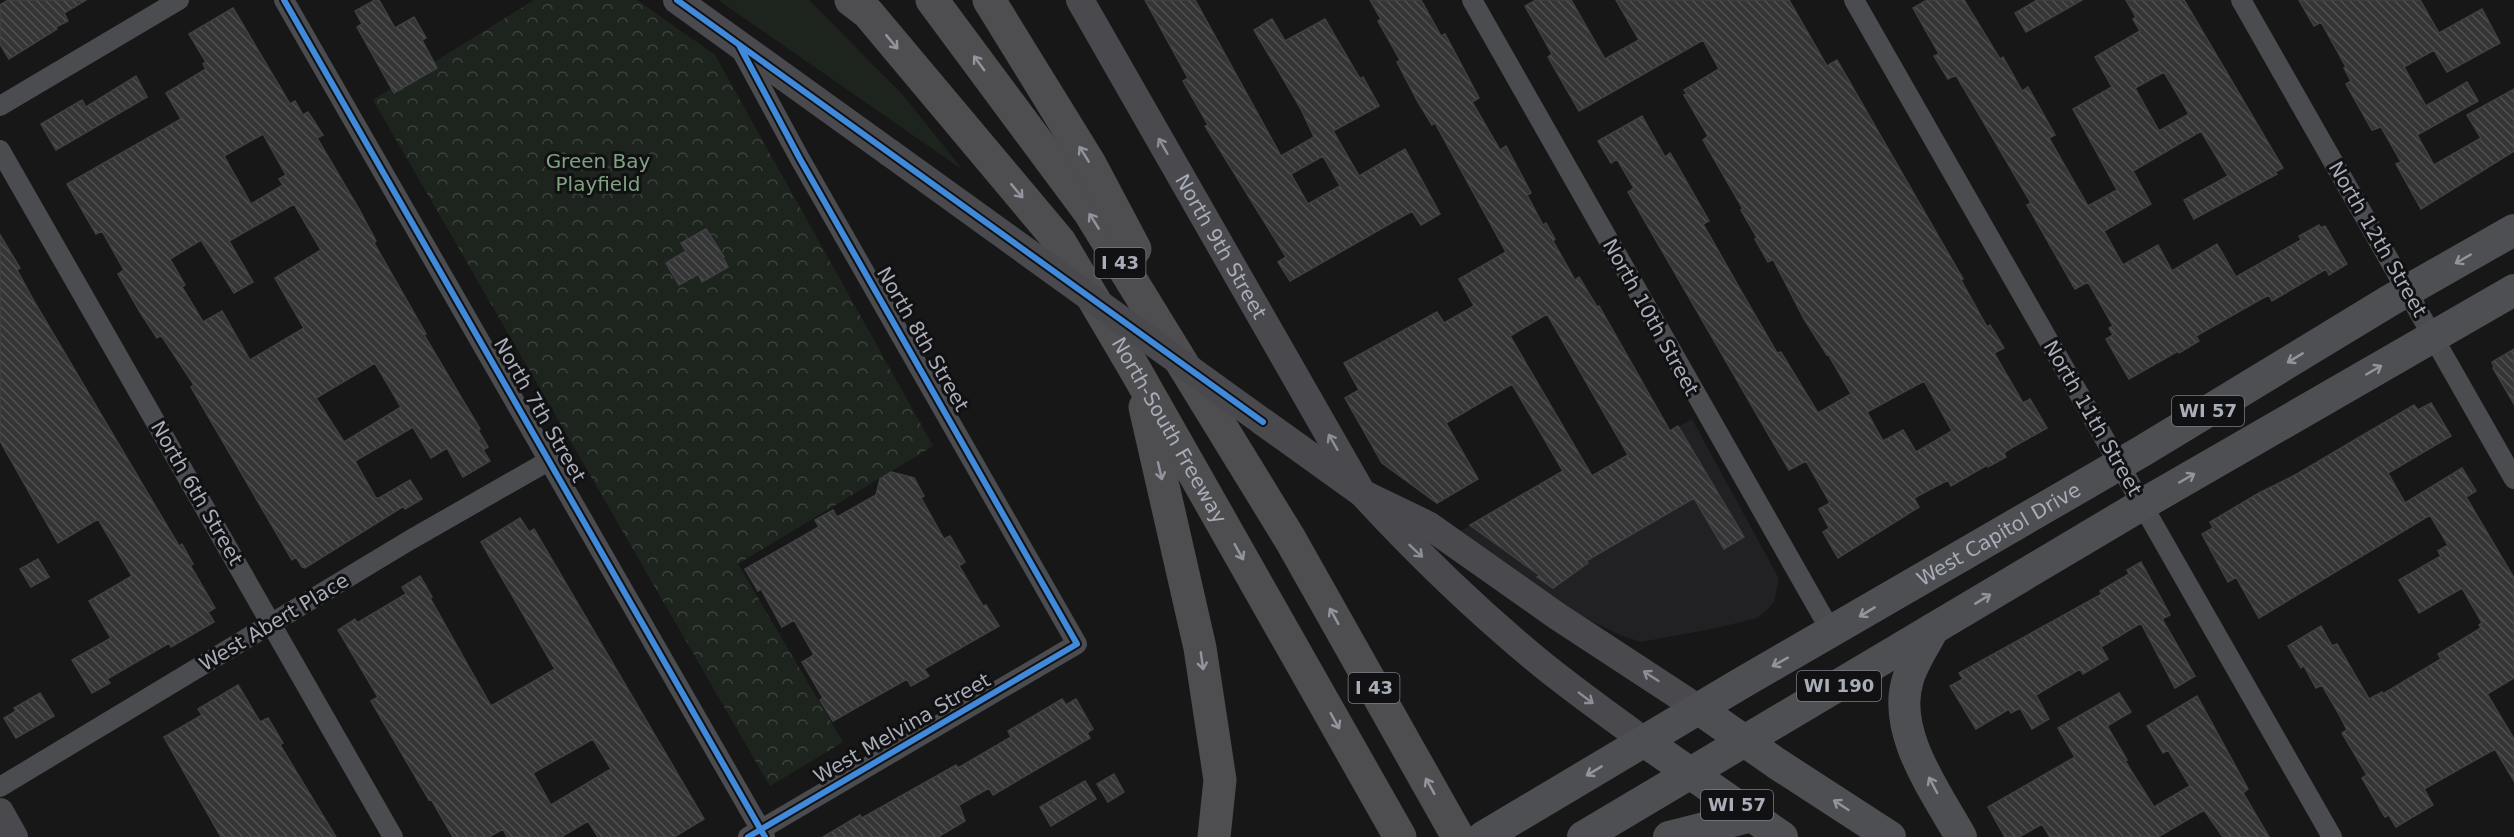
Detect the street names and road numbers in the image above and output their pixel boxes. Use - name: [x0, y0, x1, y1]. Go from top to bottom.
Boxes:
- street label: North 12th Street: [2324, 157, 2432, 321]
- street label: North 9th Street: [1170, 170, 1272, 323]
- street label: North 10th Street: [1598, 234, 1704, 400]
- road number: I 43: [1094, 248, 1146, 278]
- street label: North 8th Street: [872, 263, 974, 416]
- street label: North-South Freeway: [1107, 333, 1232, 528]
- street label: North 7th Street: [489, 334, 591, 487]
- street label: North 11th Street: [2039, 336, 2147, 500]
- road number: WI 57: [2172, 396, 2244, 426]
- street label: North 6th Street: [146, 417, 248, 570]
- street label: West Capitol Drive: [1912, 477, 2085, 591]
- street label: West Abert Place: [195, 568, 353, 676]
- street label: West Melvina Street: [809, 668, 995, 788]
- road number: WI 190: [1797, 671, 1881, 701]
- road number: I 43: [1348, 673, 1400, 703]
- road number: WI 57: [1701, 790, 1773, 820]

